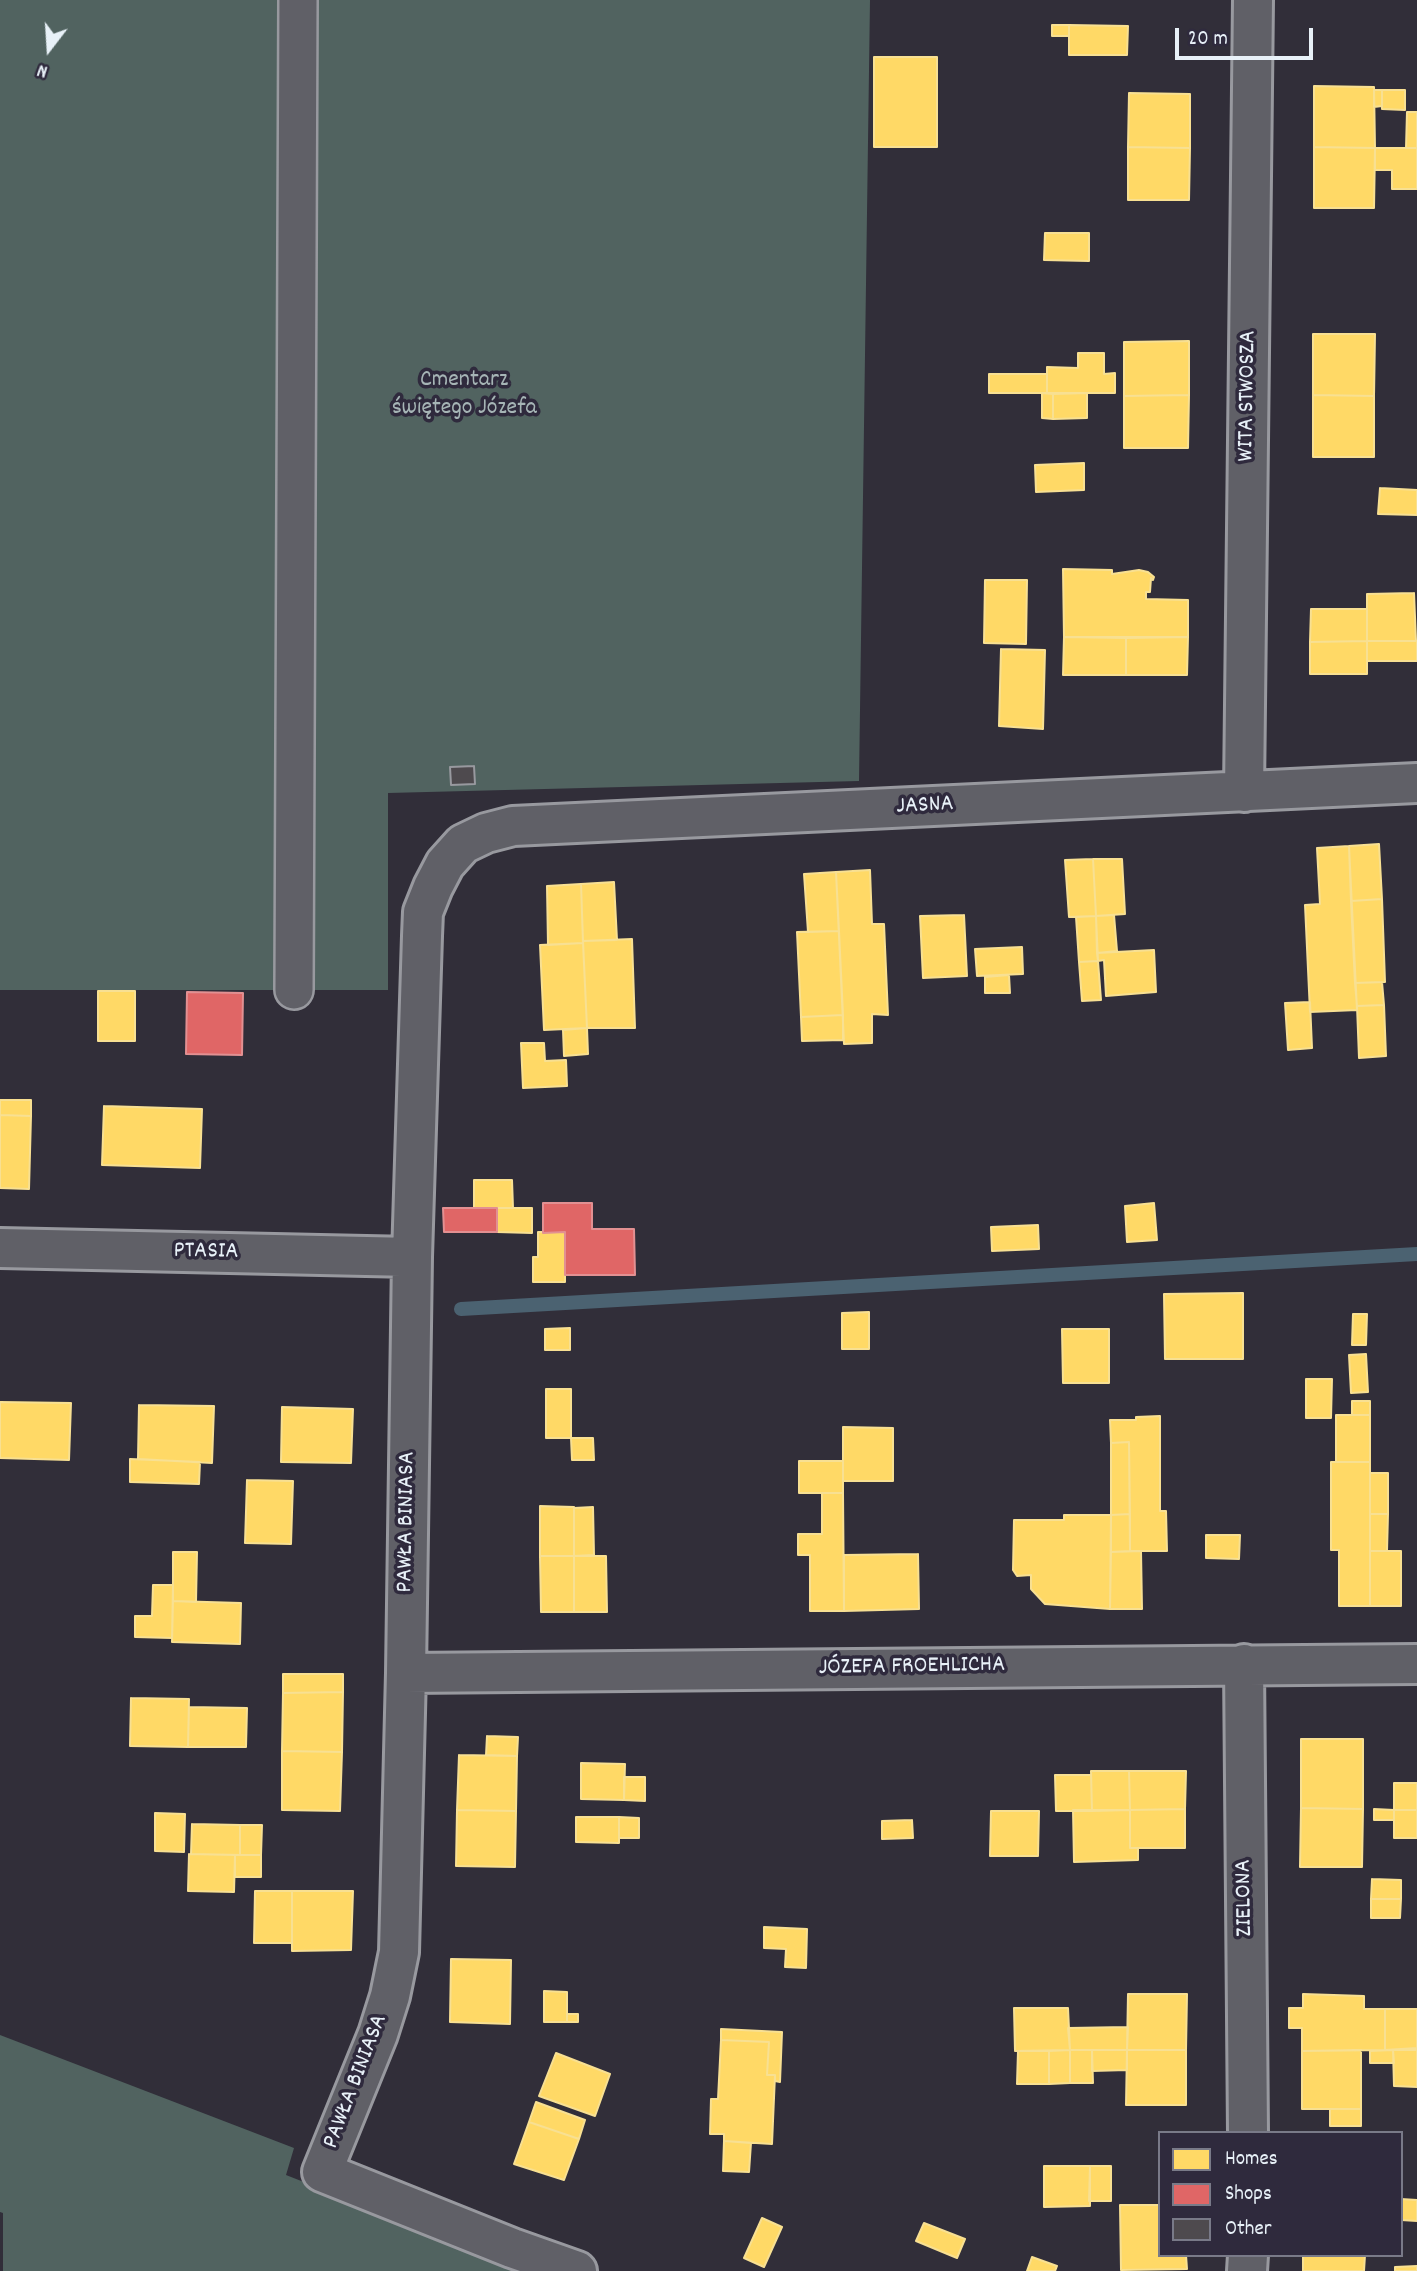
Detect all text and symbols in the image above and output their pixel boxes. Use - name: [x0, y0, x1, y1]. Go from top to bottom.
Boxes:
- north arrow: [14, 14, 84, 84]
- scale bar: [1179, 14, 1317, 58]
- text: 20 m: [1188, 25, 1228, 55]
- text: N: [34, 55, 51, 84]
- street label: WITA STWOSZA: [1233, 330, 1265, 462]
- park label: Cmentarz świętego Józefa: [391, 368, 537, 424]
- street label: JASNA: [896, 791, 954, 823]
- street label: PTASIA: [173, 1238, 239, 1268]
- street label: PAWŁA BINIASA: [392, 1451, 424, 1593]
- street label: JÓZEFA FROEHLICHA: [819, 1652, 1005, 1684]
- street label: ZIELONA: [1231, 1859, 1261, 1937]
- street label: PAWŁA BINIASA: [318, 2011, 396, 2153]
- legend: [1158, 2131, 1403, 2257]
- text: Homes: [1225, 2145, 1278, 2175]
- text: Shops: [1225, 2180, 1272, 2210]
- text: Other: [1225, 2215, 1271, 2245]

